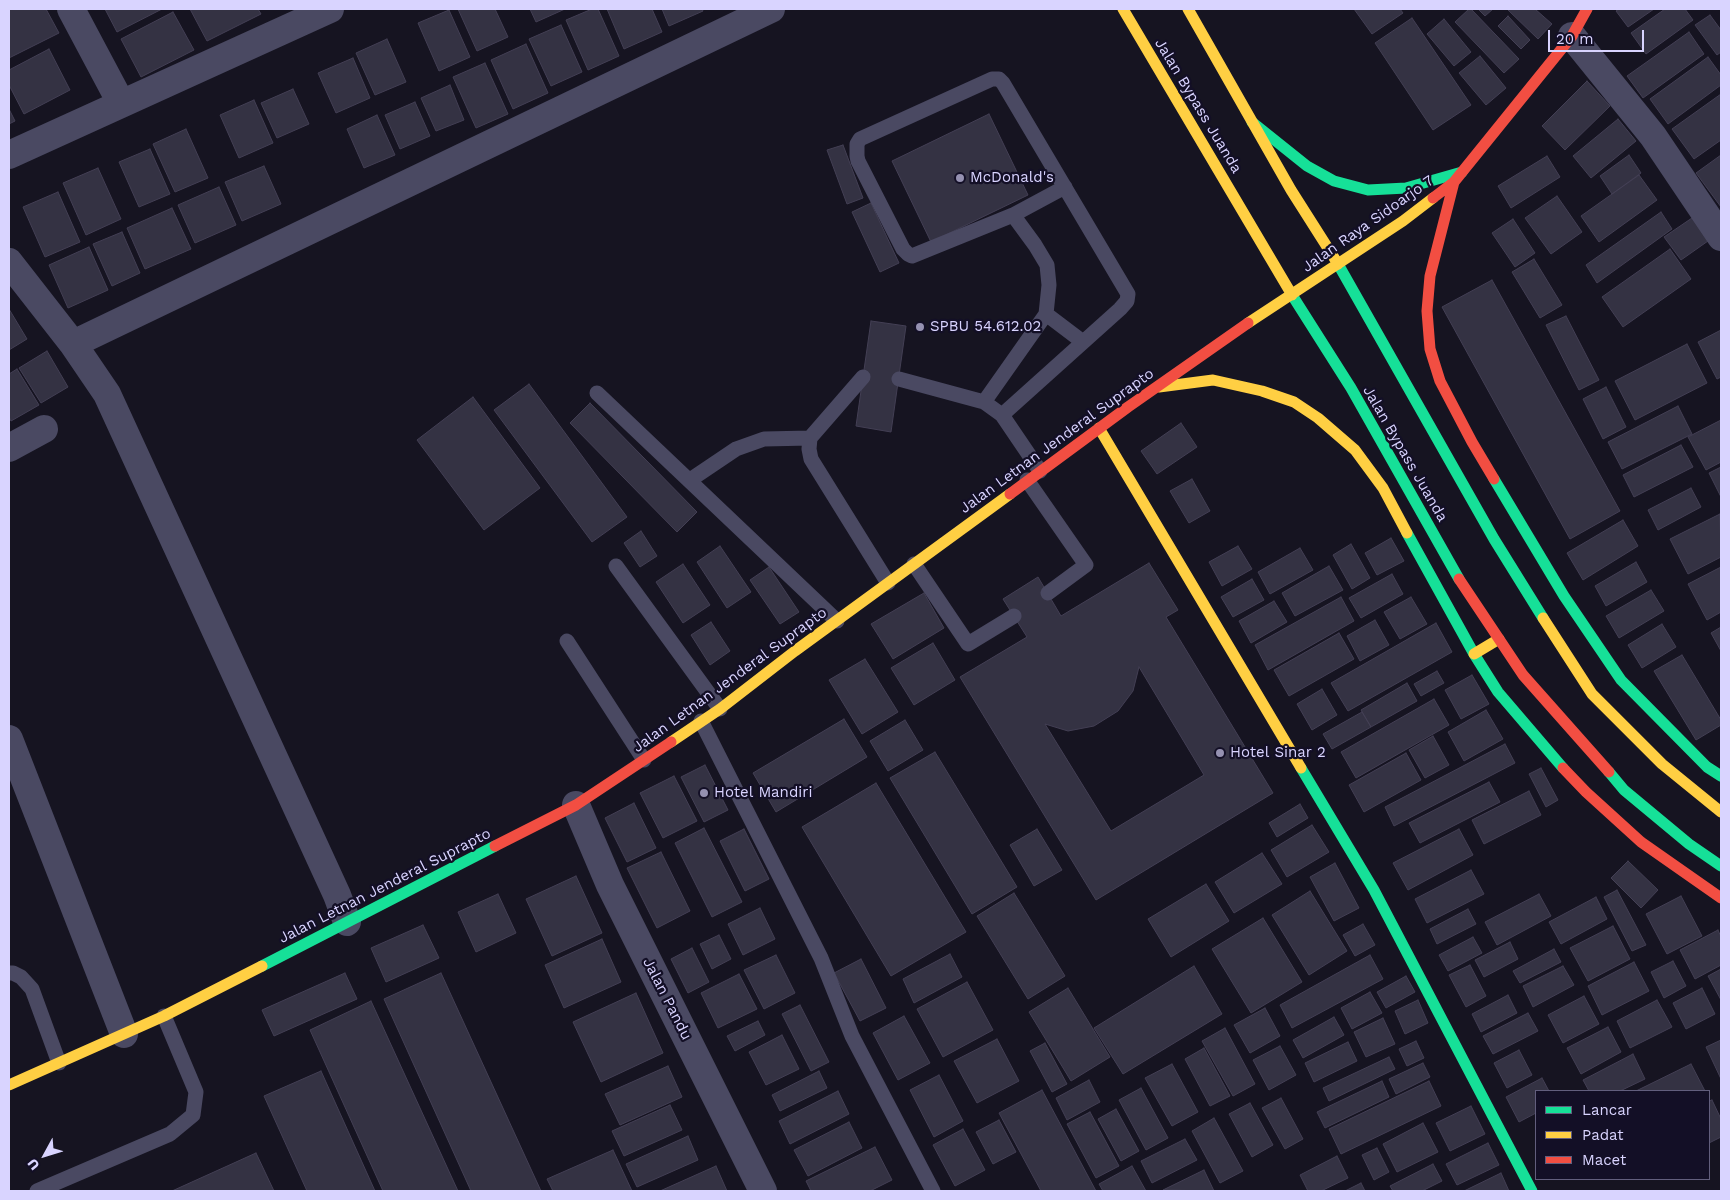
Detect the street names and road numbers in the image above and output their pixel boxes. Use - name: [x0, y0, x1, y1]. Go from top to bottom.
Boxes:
- street label: Jalan Bypass Juanda: [1151, 35, 1245, 177]
- street label: Jalan Raya Sidoarjo 7: [1299, 172, 1437, 276]
- street label: Jalan Letnan Jenderal Suprapto: [956, 365, 1158, 517]
- street label: Jalan Bypass Juanda: [1359, 383, 1451, 525]
- street label: Jalan Letnan Jenderal Suprapto: [629, 604, 831, 756]
- street label: Jalan Letnan Jenderal Suprapto: [276, 825, 494, 947]
- street label: Jalan Pandu: [639, 955, 695, 1043]

